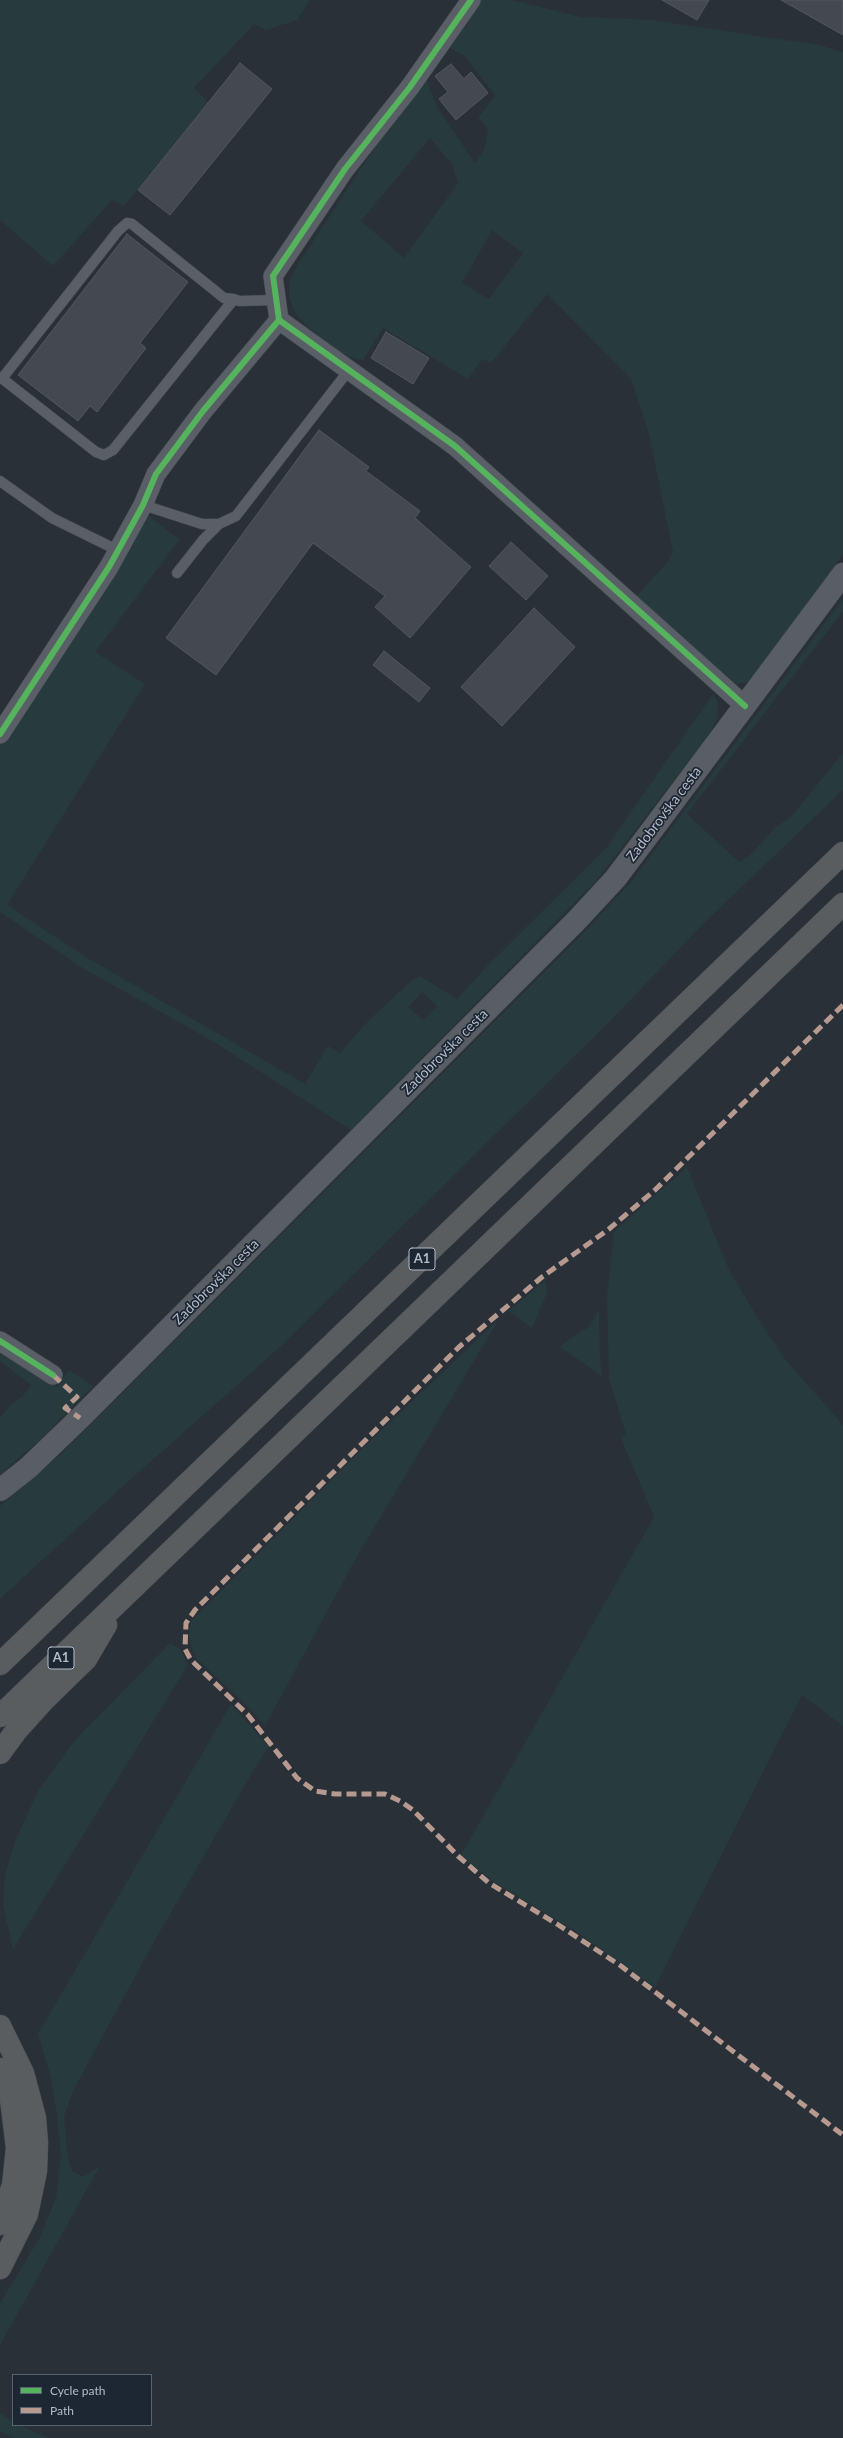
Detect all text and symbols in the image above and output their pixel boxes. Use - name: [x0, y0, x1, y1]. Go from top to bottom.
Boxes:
- street label: Zadobrovška cesta: [623, 763, 705, 865]
- street label: Zadobrovška cesta: [399, 1006, 491, 1098]
- street label: Zadobrovška cesta: [170, 1236, 262, 1328]
- road number: A1: [409, 1248, 435, 1270]
- road number: A1: [48, 1647, 74, 1669]
- legend: [12, 2374, 152, 2426]
- text: Cycle path: [50, 2383, 105, 2398]
- text: Path: [50, 2403, 74, 2418]

